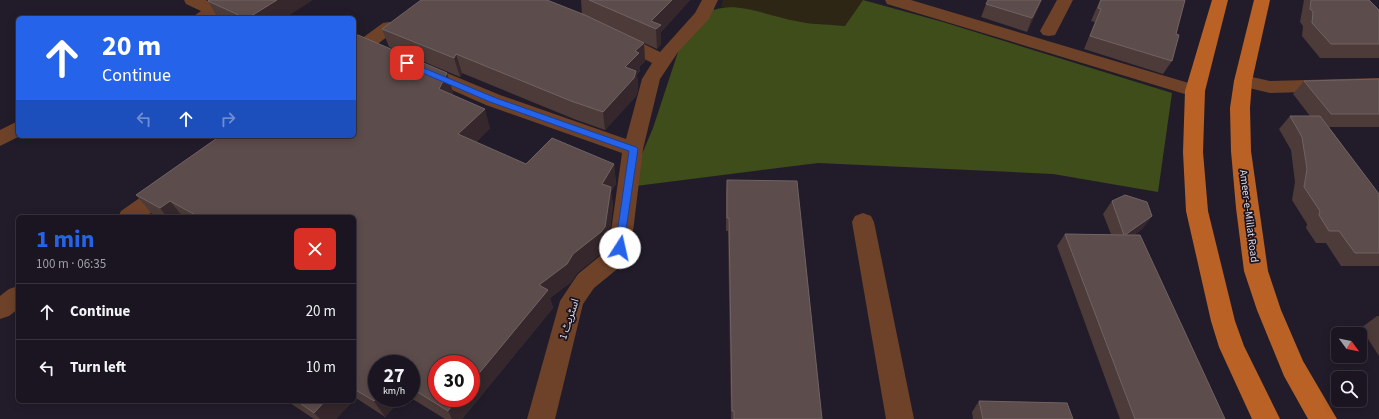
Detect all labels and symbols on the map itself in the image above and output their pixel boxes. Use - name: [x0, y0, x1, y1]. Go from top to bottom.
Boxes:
- pin: [390, 46, 424, 80]
- street label: Ameer-e-Millat Road: [1236, 169, 1262, 263]
- position arrow: [599, 227, 641, 269]
- street label: اسٹریٹ 1: [555, 297, 583, 341]
- north arrow: [1331, 327, 1367, 363]
- speed limit sign: 30: [428, 355, 480, 407]

